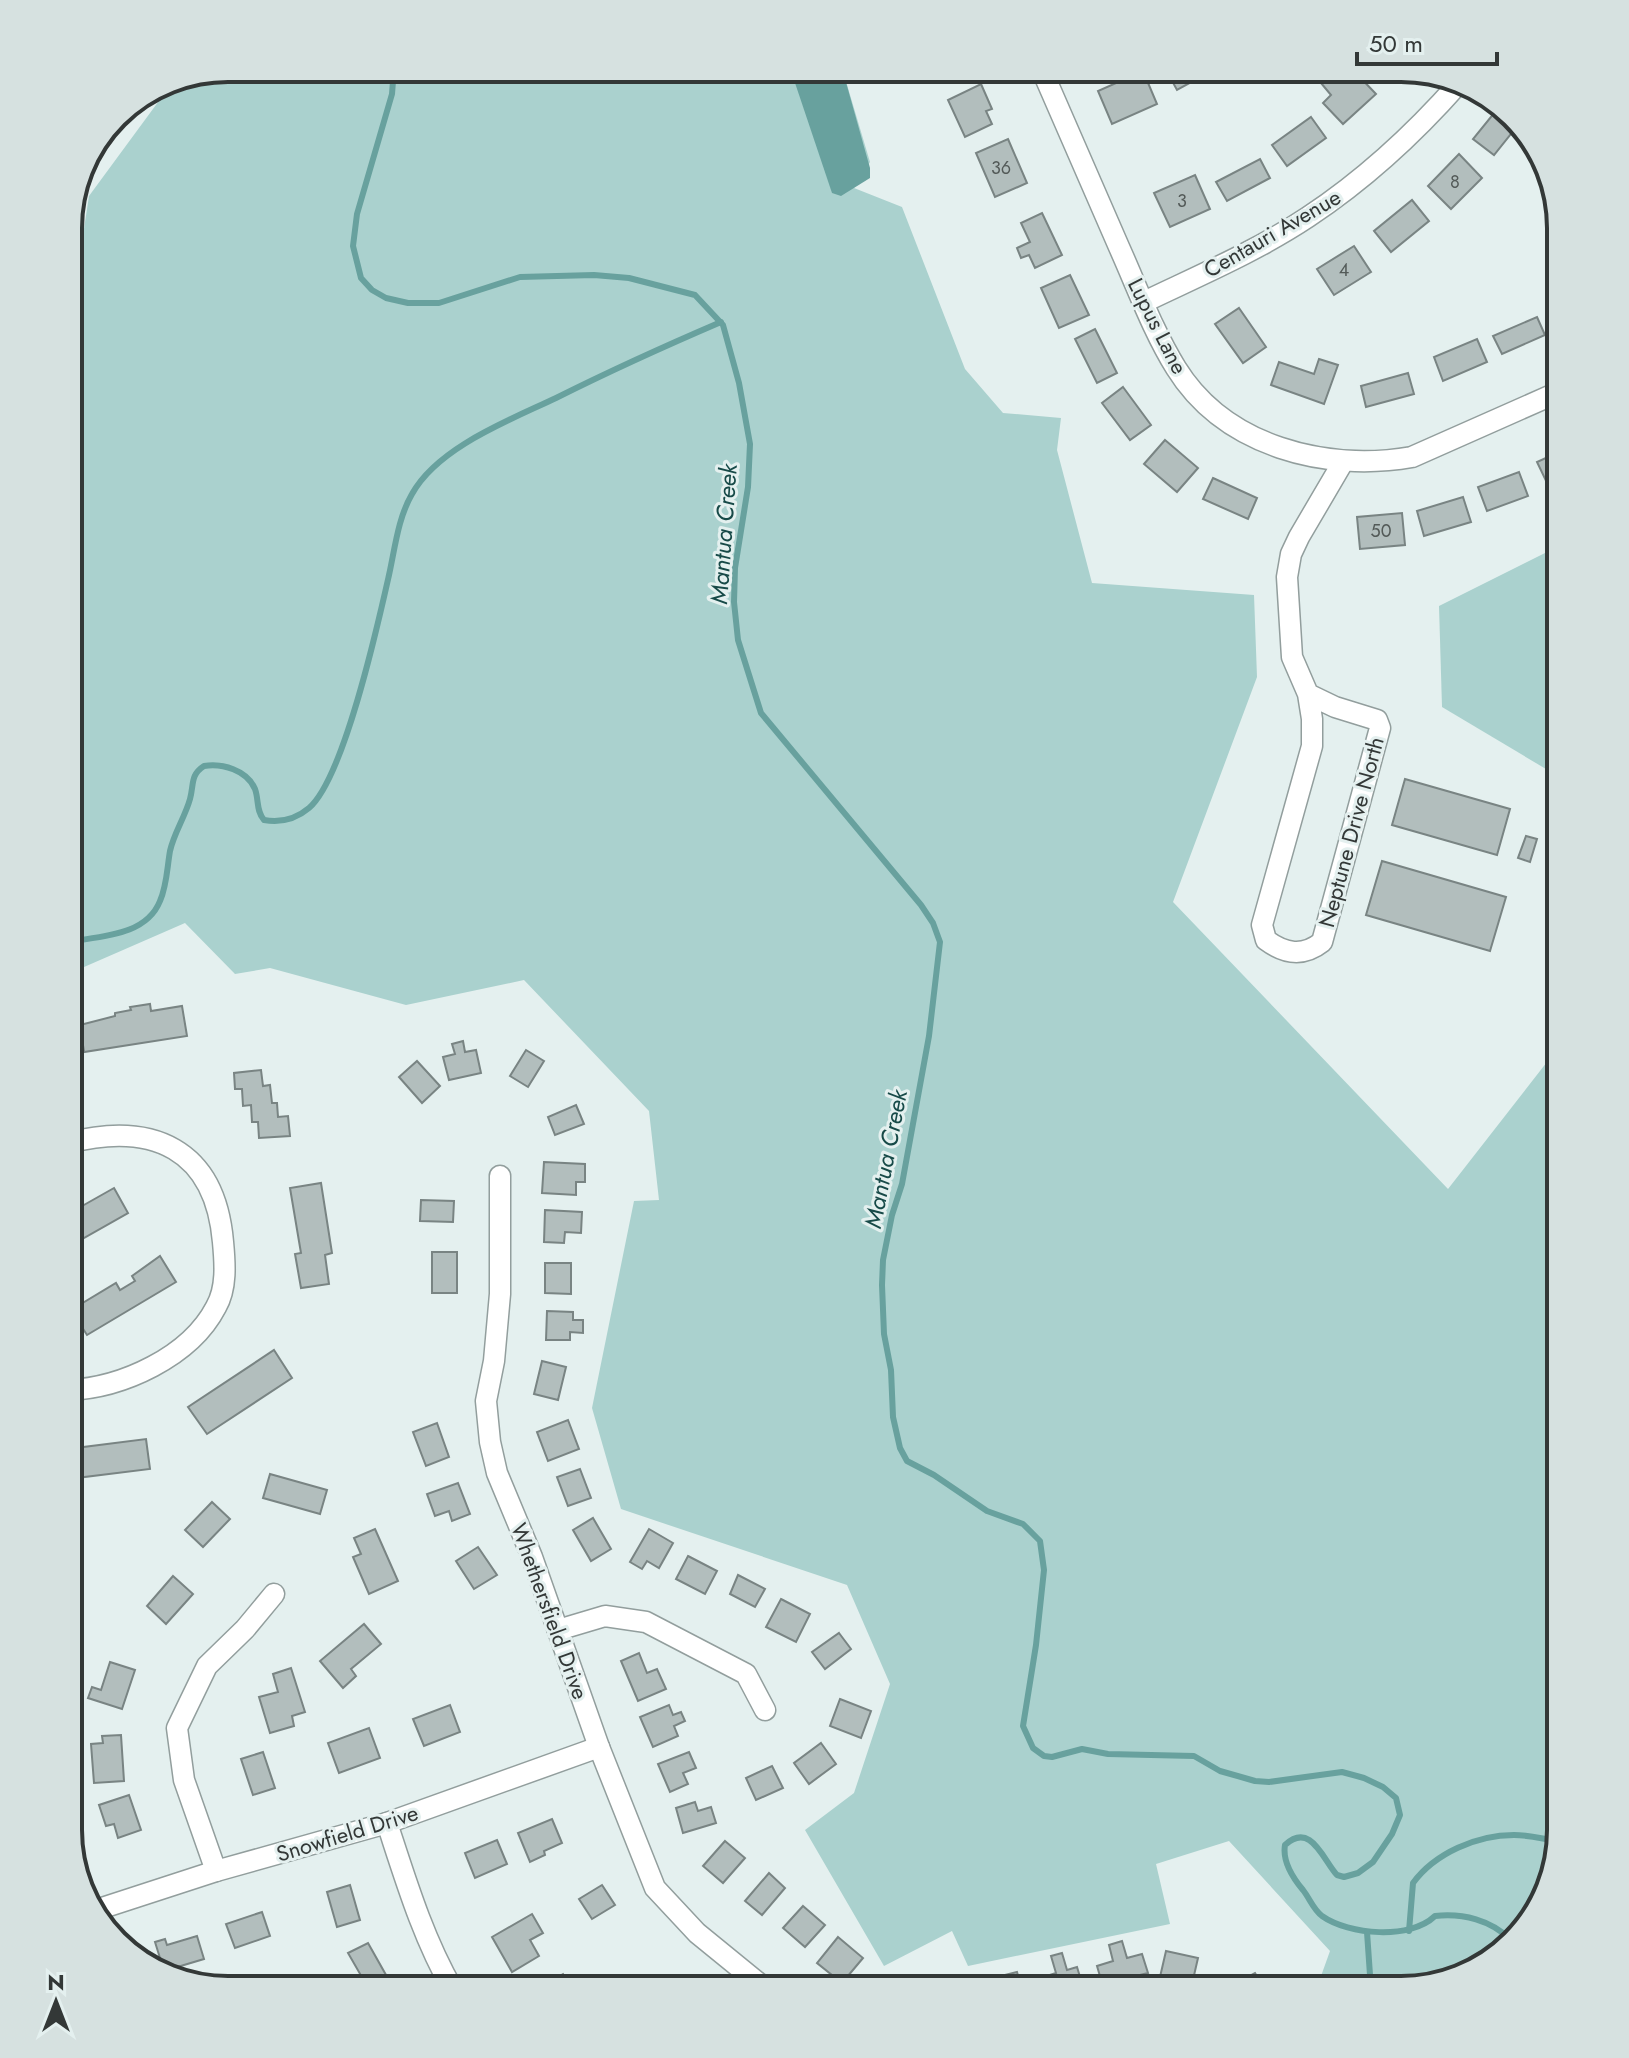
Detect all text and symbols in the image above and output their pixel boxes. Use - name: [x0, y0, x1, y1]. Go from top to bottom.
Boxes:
- scale bar: [1357, 16, 1497, 66]
- text: 50 m: [1369, 26, 1423, 61]
- house number: 36: [991, 155, 1011, 181]
- house number: 8: [1450, 169, 1460, 195]
- street label: Centauri Avenue: [1197, 181, 1347, 285]
- house number: 3: [1177, 188, 1187, 214]
- house number: 4: [1339, 257, 1349, 283]
- street label: Lupus Lane: [1120, 272, 1196, 380]
- water label: Mantua Creek: [701, 461, 746, 605]
- house number: 50: [1371, 518, 1392, 544]
- street label: Neptune Drive North: [1310, 733, 1392, 931]
- water label: Mantua Creek: [855, 1085, 916, 1231]
- street label: Whethersfield Drive: [503, 1518, 597, 1704]
- street label: Snowfield Drive: [272, 1796, 422, 1870]
- north arrow: [16, 1962, 96, 2042]
- text: N: [47, 1966, 65, 1998]

